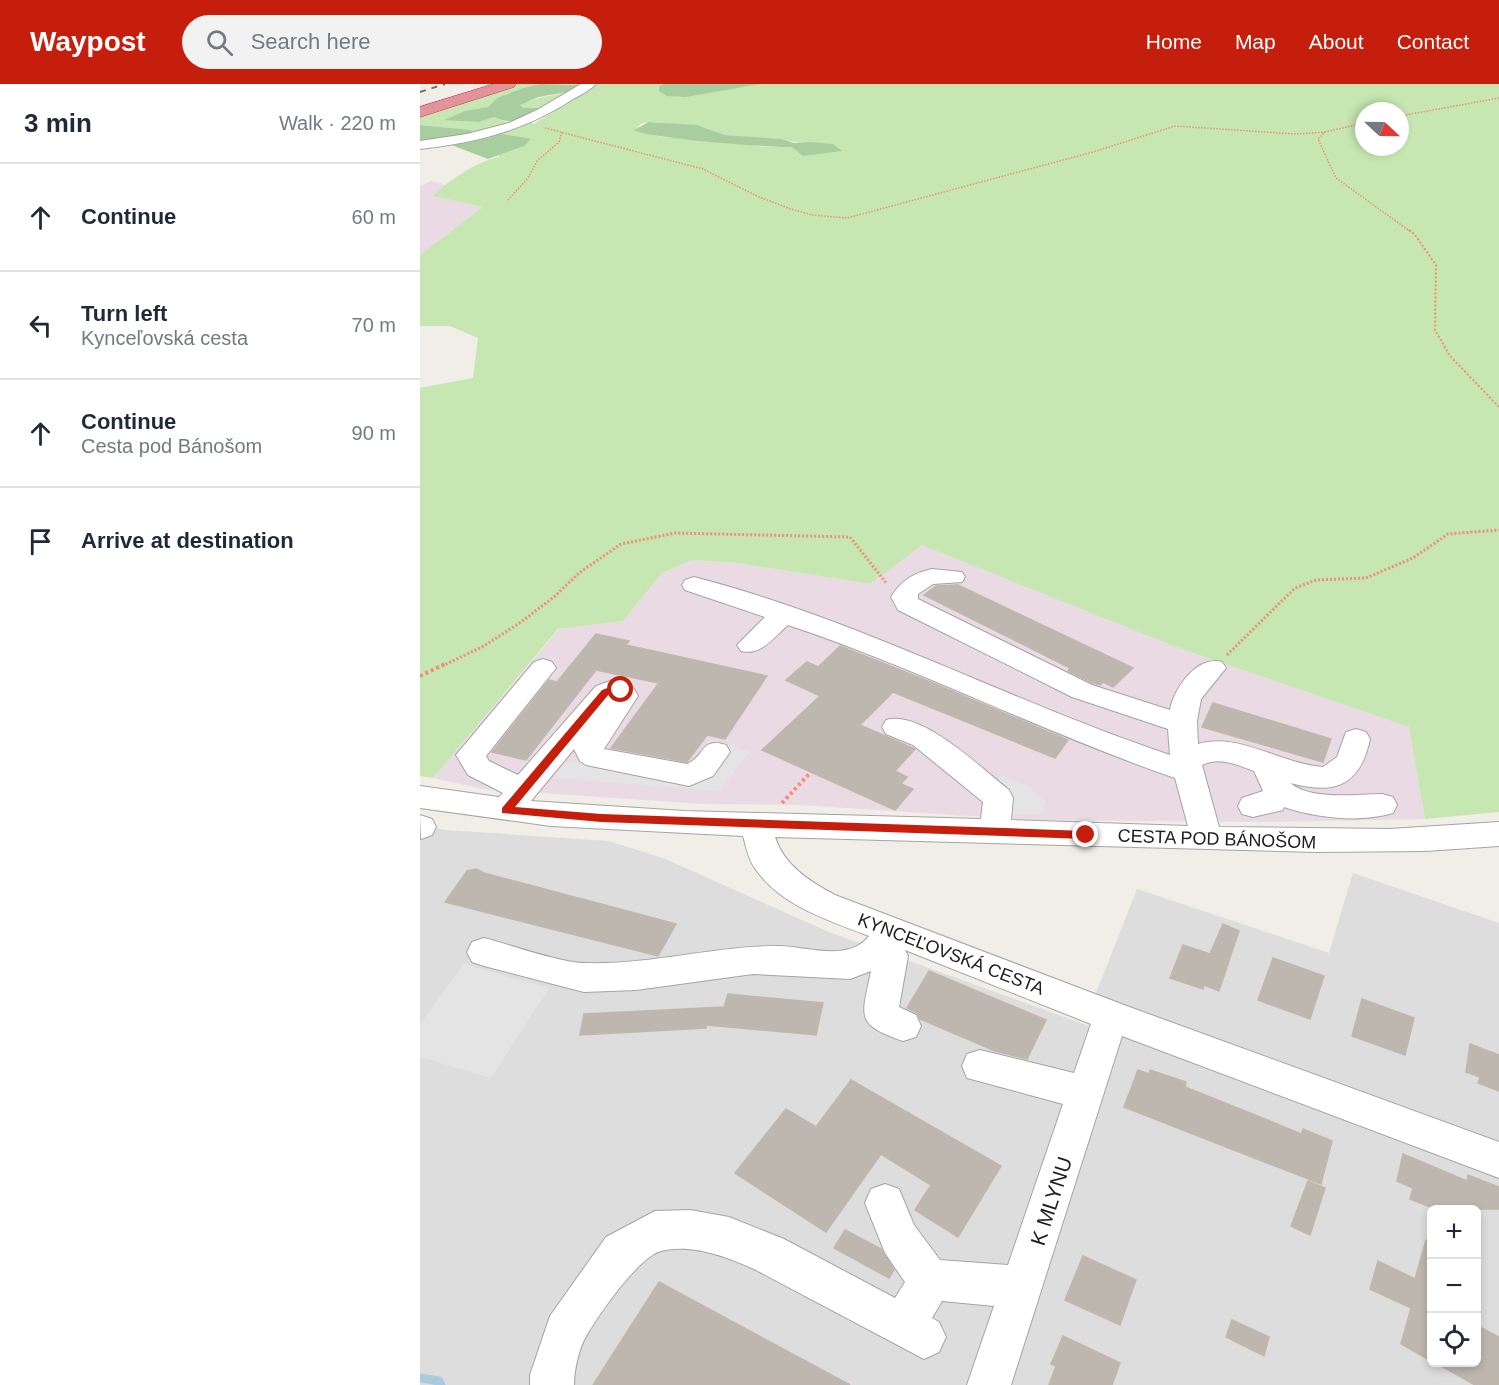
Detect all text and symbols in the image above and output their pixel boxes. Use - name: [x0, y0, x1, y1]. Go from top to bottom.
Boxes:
- search box: [182, 15, 602, 69]
- text: Waypost: [30, 26, 146, 57]
- icon: search: [203, 26, 236, 59]
- text: Search here: [251, 29, 371, 54]
- text: Home: [1146, 30, 1202, 53]
- text: Map: [1235, 30, 1276, 53]
- text: About: [1309, 30, 1364, 53]
- text: Contact: [1397, 30, 1469, 53]
- north arrow: [1355, 102, 1409, 156]
- text: 3 min: [24, 108, 92, 138]
- text: Walk · 220 m: [279, 112, 396, 134]
- icon: ahead: [24, 201, 57, 234]
- text: Continue: [81, 204, 176, 229]
- text: 60 m: [352, 206, 396, 228]
- text: Turn left: [81, 301, 167, 326]
- icon: left: [24, 309, 57, 342]
- text: 70 m: [352, 314, 396, 336]
- text: Kynceľovská cesta: [81, 327, 248, 349]
- text: Continue: [81, 409, 176, 434]
- icon: ahead: [24, 417, 57, 450]
- text: 90 m: [352, 422, 396, 444]
- text: Cesta pod Bánošom: [81, 435, 262, 457]
- icon: arrive: [24, 525, 57, 558]
- text: Arrive at destination: [81, 528, 294, 553]
- route start: [607, 676, 633, 702]
- route end: [1072, 821, 1098, 847]
- street label: CESTA POD BÁNOŠOM: [1117, 825, 1317, 852]
- street label: KYNCEĽOVSKÁ CESTA: [855, 909, 1047, 999]
- street label: K MLYNU: [1026, 1154, 1076, 1248]
- map controls: [1427, 1205, 1481, 1367]
- button: +: [1427, 1205, 1481, 1259]
- button: −: [1427, 1259, 1481, 1313]
- button: locate: [1427, 1313, 1481, 1367]

